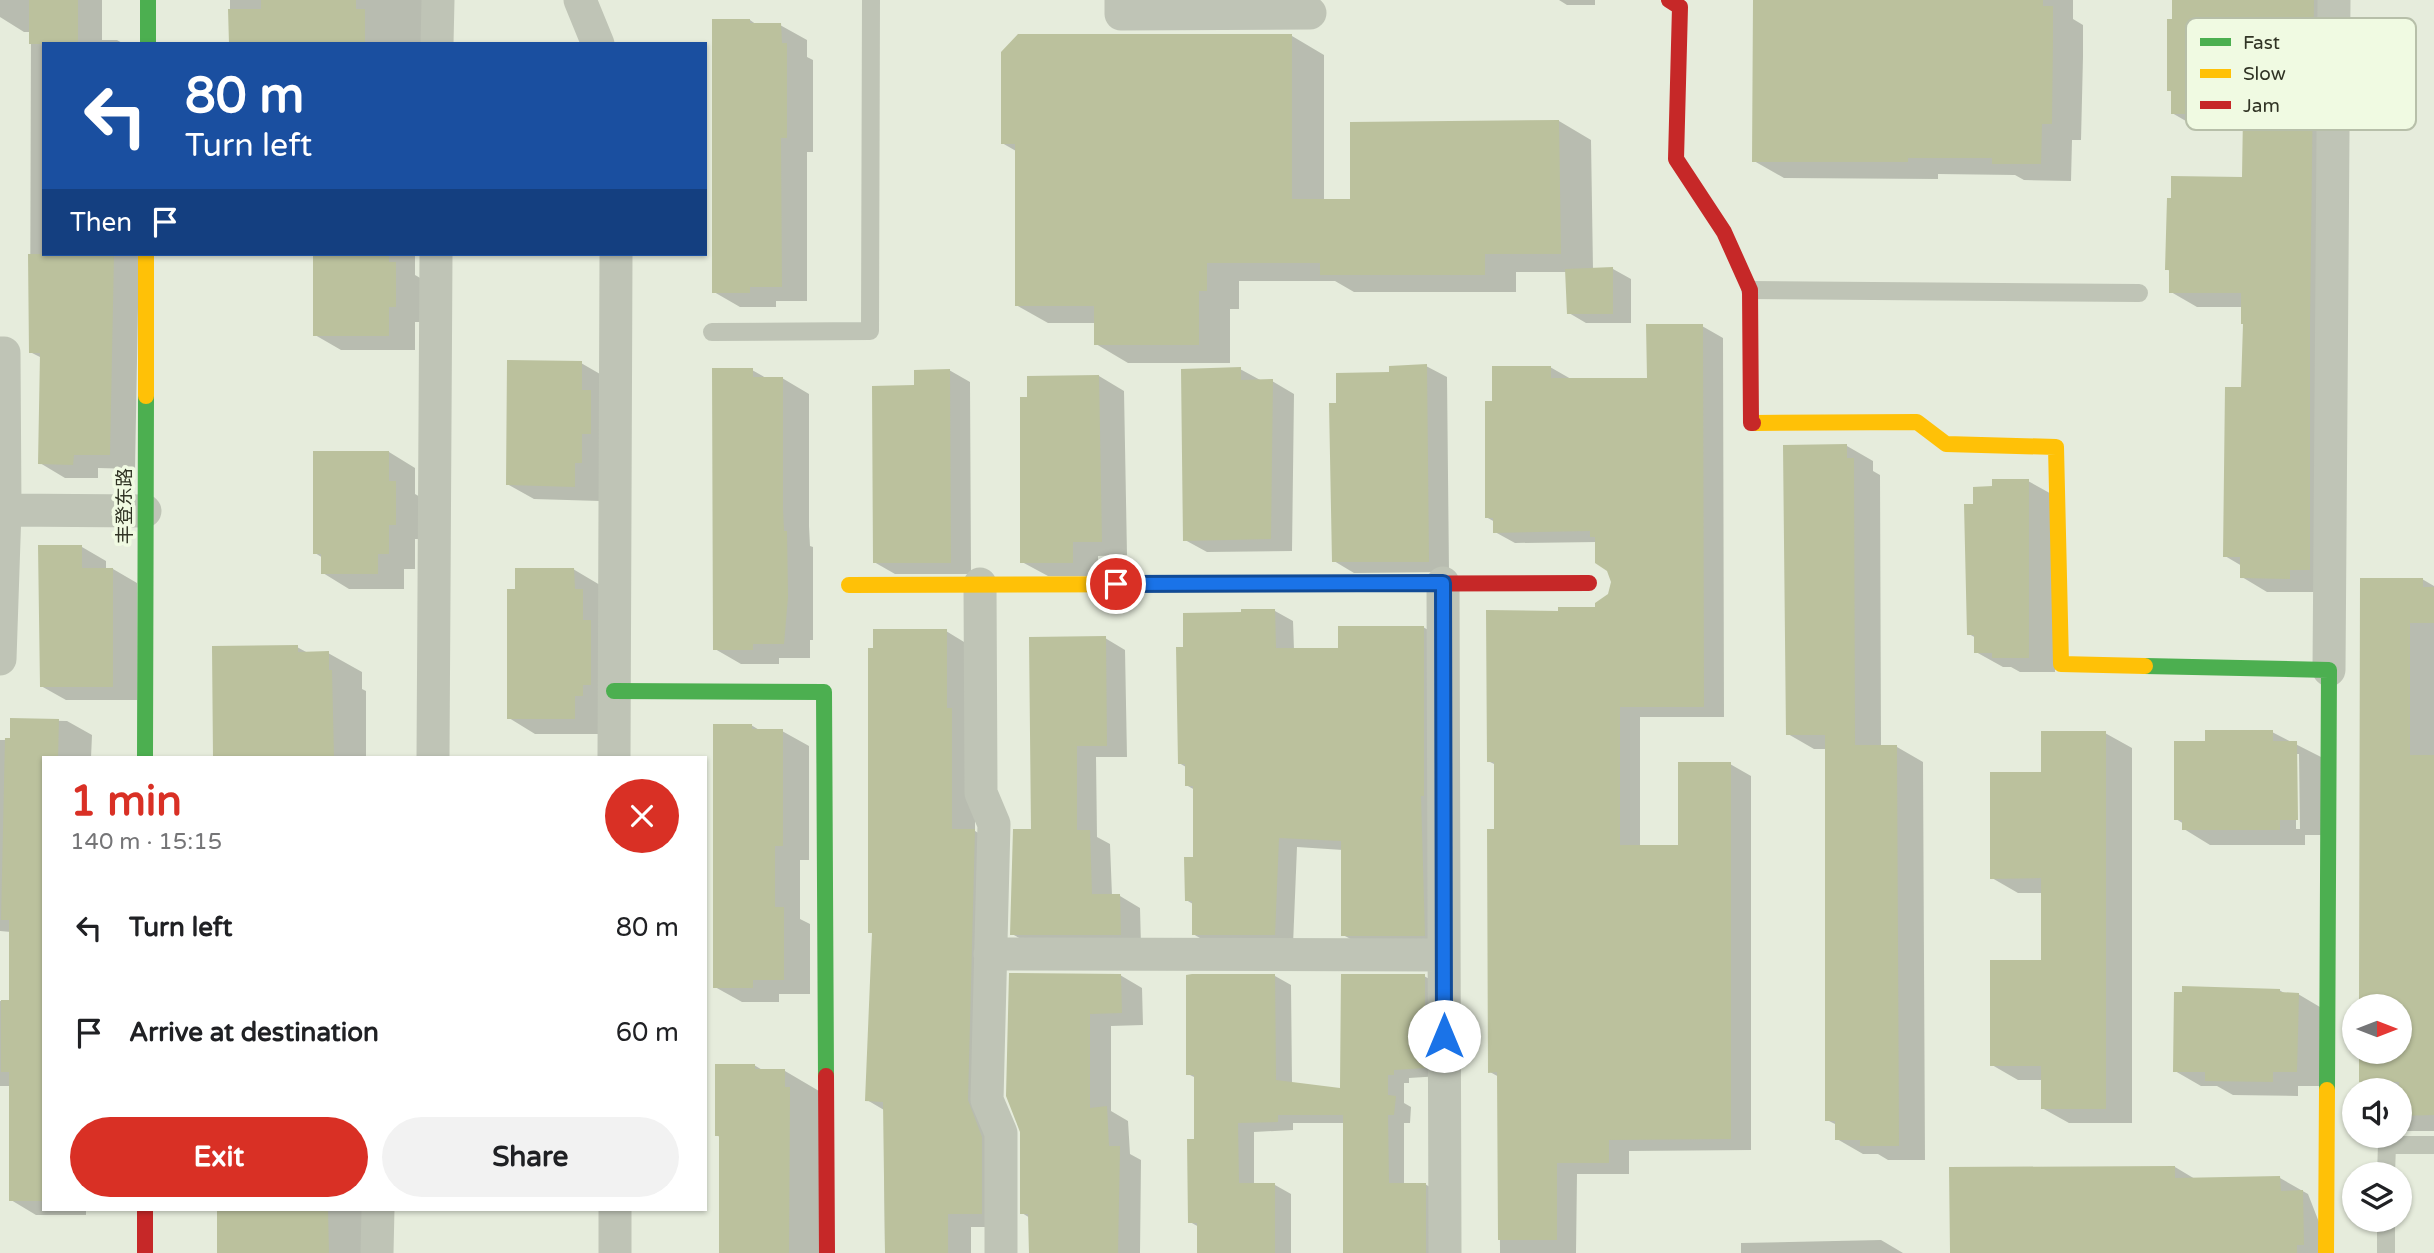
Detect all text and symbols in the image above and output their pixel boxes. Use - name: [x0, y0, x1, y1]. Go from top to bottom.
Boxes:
- legend: [2186, 18, 2416, 130]
- text: Fast: [2243, 32, 2280, 54]
- text: Slow: [2243, 63, 2286, 85]
- text: 80 m: [185, 67, 304, 126]
- icon: left: [70, 70, 161, 161]
- text: Jam: [2243, 95, 2280, 117]
- text: Turn left: [185, 127, 312, 165]
- icon: arrive: [146, 203, 184, 241]
- text: Then: [70, 207, 132, 238]
- street label: 丰登东路: [114, 468, 136, 544]
- pin: [1086, 554, 1146, 614]
- icon: arrive: [1097, 565, 1135, 603]
- text: 1 min: [70, 776, 182, 827]
- button: close: [605, 779, 679, 853]
- text: 140 m · 15:15: [70, 828, 222, 856]
- icon: left: [70, 909, 108, 947]
- text: Turn left: [129, 912, 232, 943]
- text: 80 m: [616, 912, 679, 943]
- north arrow: [2342, 994, 2412, 1064]
- map controls: [2342, 994, 2412, 1232]
- position arrow: [1407, 999, 1481, 1073]
- icon: arrive: [70, 1014, 108, 1052]
- text: Arrive at destination: [129, 1017, 379, 1048]
- text: 60 m: [616, 1017, 679, 1048]
- button: sound: [2342, 1078, 2412, 1148]
- button: Exit: [70, 1117, 368, 1197]
- button: Share: [382, 1117, 679, 1197]
- button: layers: [2342, 1162, 2412, 1232]

